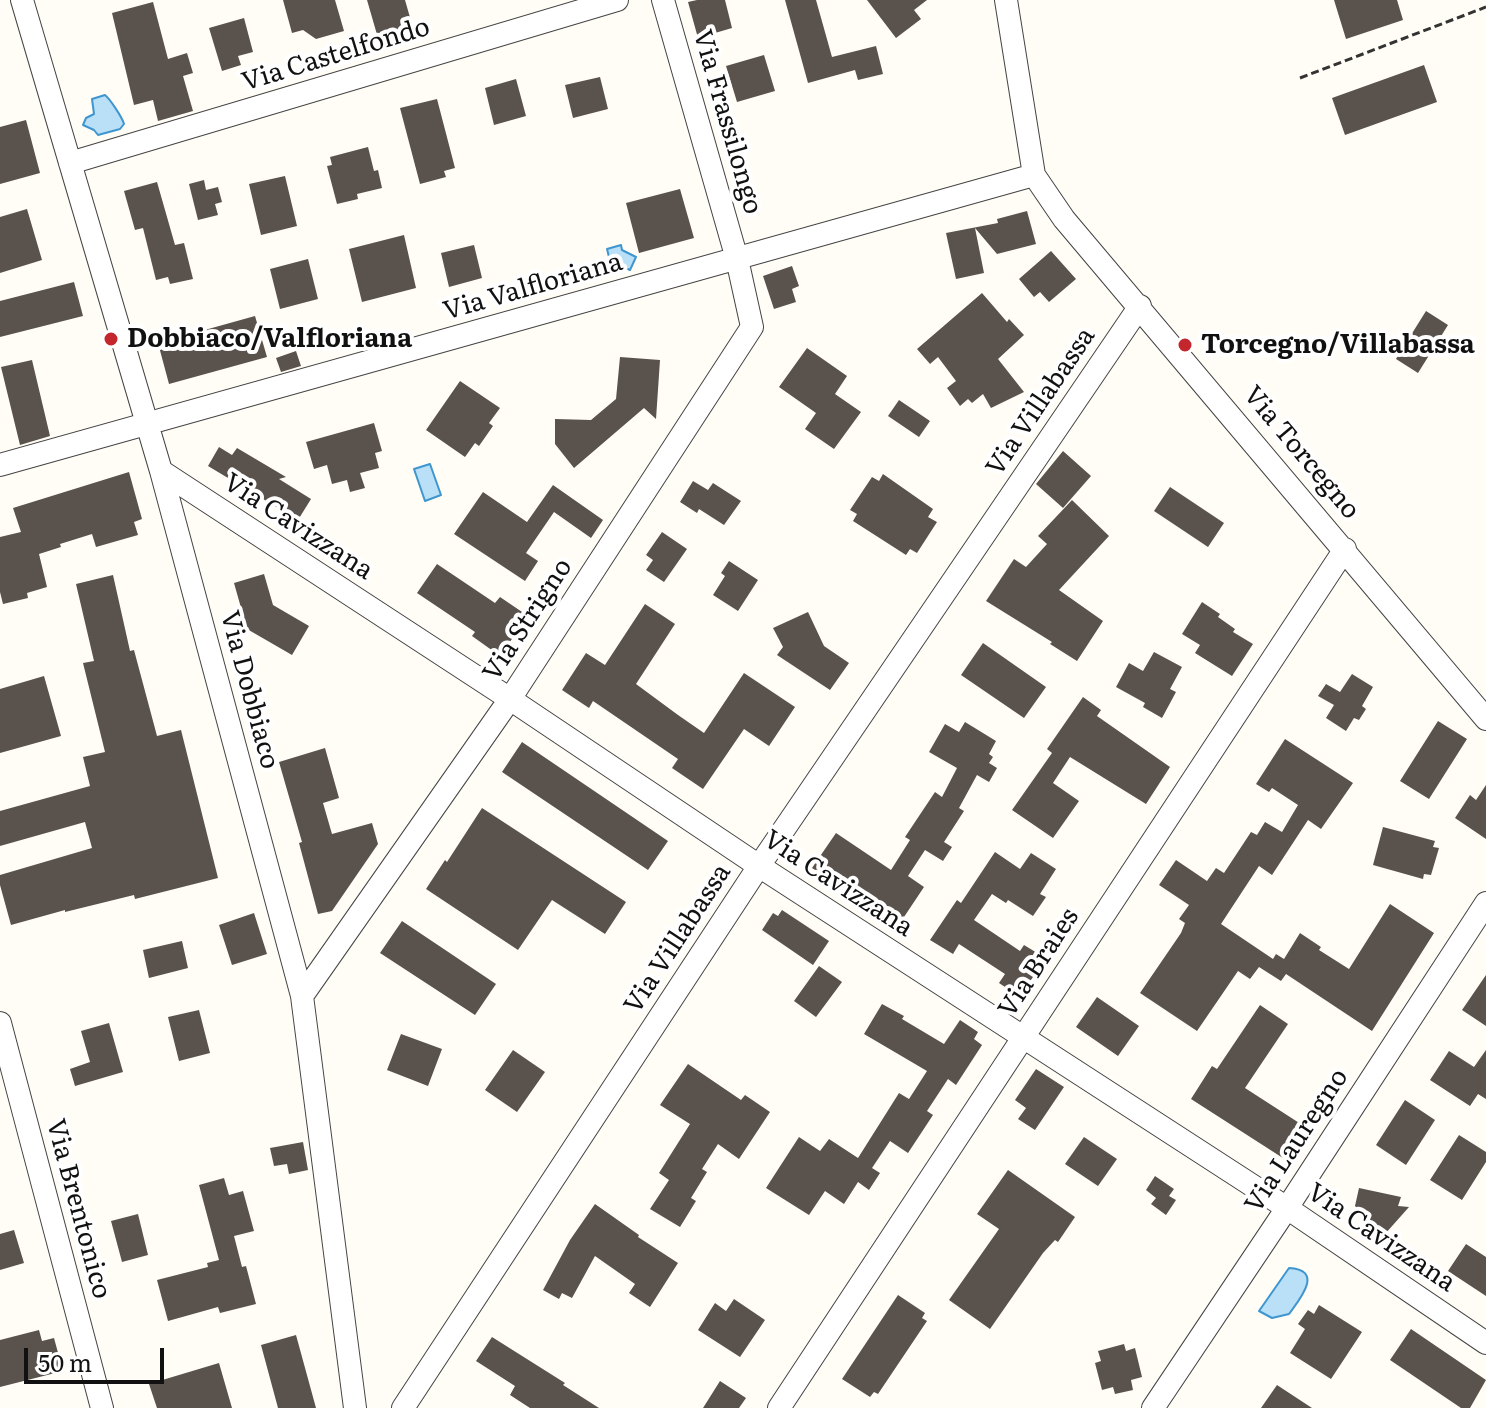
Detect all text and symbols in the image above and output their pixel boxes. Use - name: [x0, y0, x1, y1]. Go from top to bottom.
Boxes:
- street label: Via Castelfondo: [238, 12, 434, 98]
- street label: Via Frassilongo: [686, 26, 768, 218]
- street label: Via Valfloriana: [440, 247, 626, 327]
- street label: Via Villabassa: [980, 322, 1102, 482]
- place label: Dobbiaco/Valfloriana: [127, 323, 412, 355]
- place label: Torcegno/Villabassa: [1201, 329, 1475, 361]
- marker: Dobbiaco/Valfloriana: [102, 330, 120, 348]
- marker: Torcegno/Villabassa: [1176, 336, 1194, 354]
- street label: Via Torcegno: [1236, 380, 1366, 526]
- street label: Via Cavizzana: [217, 467, 379, 587]
- street label: Via Strigno: [477, 553, 579, 687]
- street label: Via Dobbiaco: [213, 608, 285, 772]
- street label: Via Cavizzana: [757, 824, 919, 944]
- street label: Via Villabassa: [618, 858, 738, 1020]
- street label: Via Braies: [992, 903, 1086, 1023]
- street label: Via Lauregno: [1239, 1063, 1355, 1219]
- street label: Via Brentonico: [39, 1116, 117, 1302]
- street label: Via Cavizzana: [1301, 1177, 1461, 1299]
- scale bar: [28, 1332, 168, 1382]
- text: 50 m: [38, 1344, 92, 1379]

